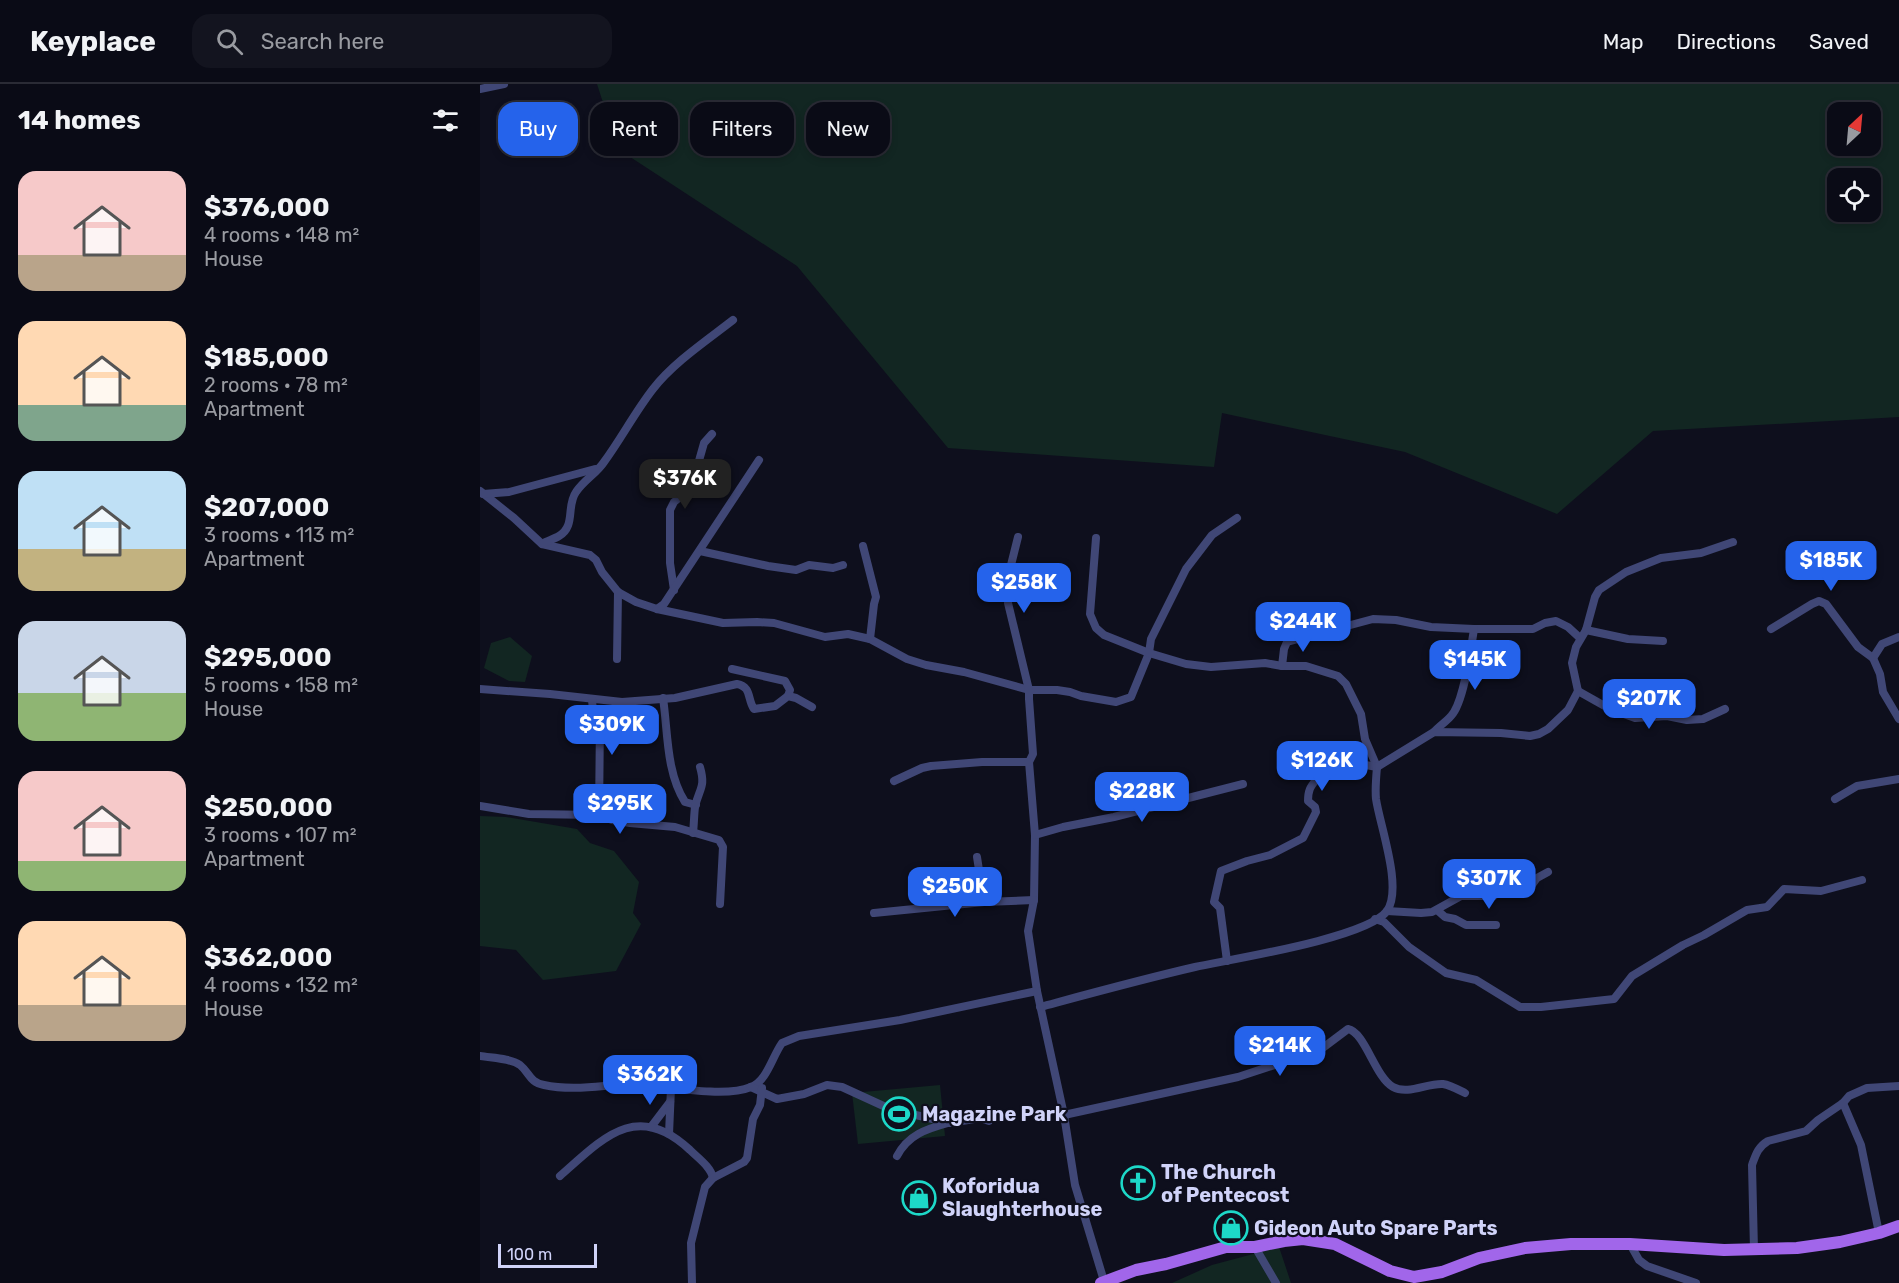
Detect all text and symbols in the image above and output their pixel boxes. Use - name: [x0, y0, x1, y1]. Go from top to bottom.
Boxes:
- search box: [192, 14, 612, 68]
- text: Keyplace: [30, 25, 156, 58]
- icon: search: [213, 25, 246, 58]
- text: Search here: [261, 28, 384, 55]
- text: Map: [1603, 29, 1644, 54]
- text: Directions: [1677, 29, 1776, 54]
- text: Saved: [1809, 29, 1869, 54]
- chip: Buy: [498, 102, 578, 156]
- chip: Rent: [590, 102, 678, 156]
- chip: Filters: [690, 102, 794, 156]
- chip: New: [806, 102, 890, 156]
- north arrow: [1827, 102, 1881, 156]
- map controls: [1827, 102, 1881, 222]
- icon: filters: [429, 104, 462, 137]
- text: 14 homes: [18, 105, 141, 136]
- button: locate: [1827, 168, 1881, 222]
- text: $376,000: [204, 192, 330, 223]
- icon: home: [66, 195, 138, 267]
- text: 4 rooms · 148 m²: [204, 223, 359, 247]
- text: House: [204, 247, 263, 271]
- text: $185,000: [204, 342, 329, 373]
- icon: home: [66, 345, 138, 417]
- text: 2 rooms · 78 m²: [204, 373, 348, 397]
- text: Apartment: [204, 397, 305, 421]
- pin: $376K: [643, 459, 727, 510]
- text: $376K: [653, 466, 717, 490]
- text: $207,000: [204, 492, 329, 523]
- icon: home: [66, 495, 138, 567]
- text: 3 rooms · 113 m²: [204, 523, 354, 547]
- pin: $185K: [1789, 541, 1873, 592]
- text: Apartment: [204, 547, 305, 571]
- text: $185K: [1799, 548, 1863, 572]
- pin: $258K: [982, 563, 1066, 614]
- text: $258K: [991, 570, 1057, 594]
- pin: $244K: [1261, 602, 1345, 653]
- text: $244K: [1270, 609, 1336, 633]
- pin: $145K: [1433, 640, 1517, 691]
- text: $295,000: [204, 642, 332, 673]
- icon: home: [66, 645, 138, 717]
- text: $145K: [1443, 647, 1507, 671]
- text: 5 rooms · 158 m²: [204, 673, 358, 697]
- pin: $207K: [1607, 679, 1691, 730]
- text: $207K: [1617, 686, 1681, 710]
- text: House: [204, 697, 263, 721]
- pin: $309K: [570, 705, 654, 756]
- text: $309K: [579, 712, 645, 736]
- pin: $126K: [1280, 741, 1364, 792]
- text: $126K: [1291, 748, 1353, 772]
- pin: $228K: [1100, 772, 1184, 823]
- text: $228K: [1109, 779, 1175, 803]
- pin: $295K: [578, 784, 662, 835]
- text: $295K: [587, 791, 653, 815]
- text: $250,000: [204, 792, 333, 823]
- icon: home: [66, 795, 138, 867]
- text: 3 rooms · 107 m²: [204, 823, 357, 847]
- text: Apartment: [204, 847, 305, 871]
- pin: $307K: [1447, 859, 1531, 910]
- text: $307K: [1457, 866, 1521, 890]
- pin: $250K: [913, 867, 997, 918]
- text: $250K: [922, 874, 988, 898]
- text: $362,000: [204, 942, 332, 973]
- icon: home: [66, 945, 138, 1017]
- text: 4 rooms · 132 m²: [204, 973, 358, 997]
- text: House: [204, 997, 263, 1021]
- pin: $214K: [1238, 1026, 1322, 1077]
- text: $214K: [1248, 1033, 1312, 1057]
- pin: $362K: [608, 1055, 692, 1106]
- text: $362K: [617, 1062, 683, 1086]
- sports icon: Magazine Park: [881, 1096, 917, 1132]
- place label: Magazine Park: [922, 1102, 1067, 1126]
- place label: The Church of Pentecost: [1161, 1160, 1289, 1207]
- church icon: The Church of Pentecost: [1120, 1165, 1156, 1201]
- place label: Koforidua Slaughterhouse: [942, 1174, 1103, 1221]
- shop icon: Koforidua Slaughterhouse: [901, 1180, 937, 1216]
- shop icon: Gideon Auto Spare Parts: [1213, 1210, 1249, 1246]
- place label: Gideon Auto Spare Parts: [1254, 1216, 1498, 1240]
- scale bar: [498, 1241, 597, 1268]
- text: 100 m: [507, 1245, 552, 1264]

